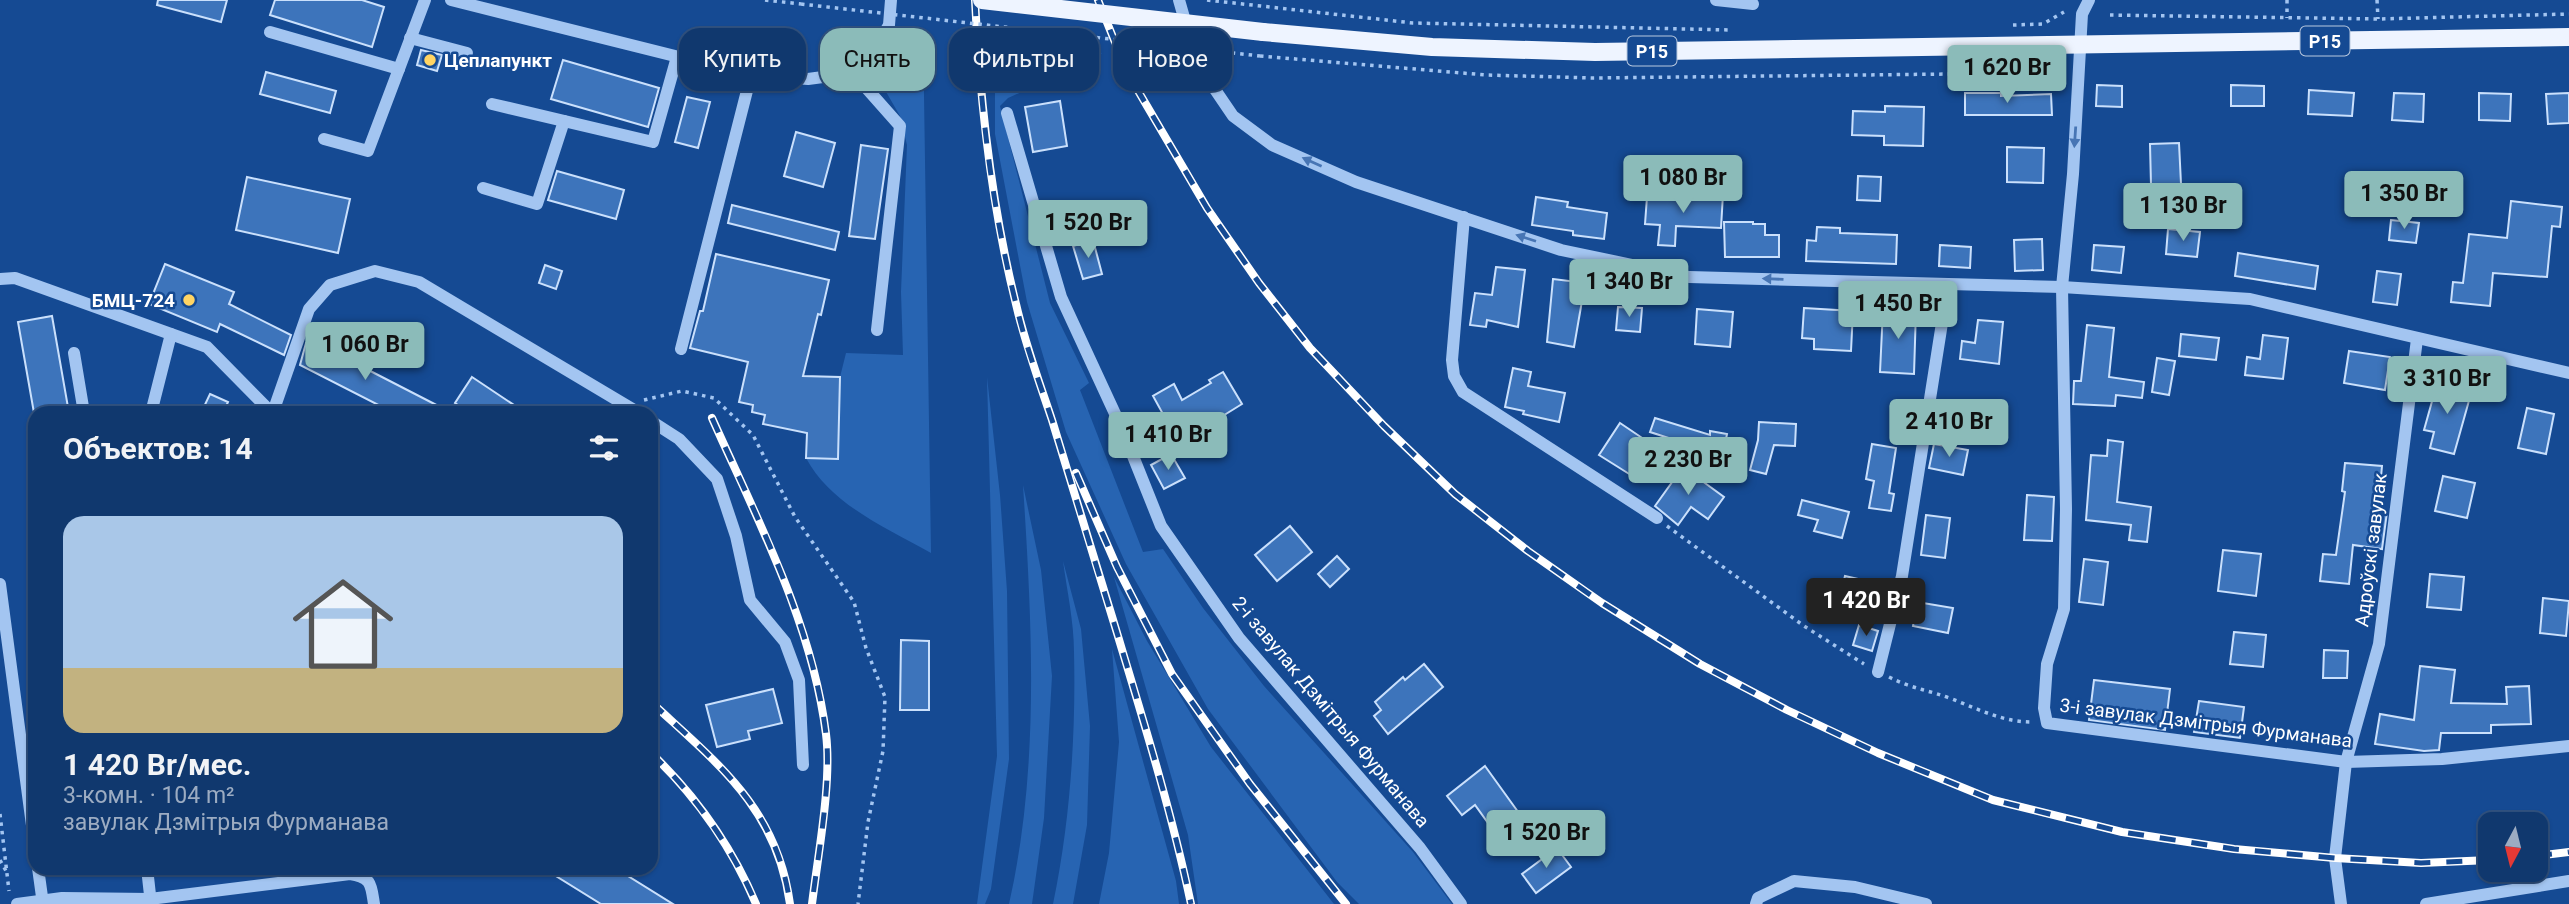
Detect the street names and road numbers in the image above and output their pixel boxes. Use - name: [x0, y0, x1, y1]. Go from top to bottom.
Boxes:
- road number: Р15: [2300, 26, 2350, 56]
- road number: Р15: [1628, 36, 1676, 66]
- street label: Адроўскі завулак: [2350, 471, 2392, 628]
- street label: 2-і завулак Дзмітрыя Фурманава: [1228, 592, 1434, 832]
- street label: 3-і завулак Дзмітрыя Фурманава: [2058, 694, 2354, 752]

